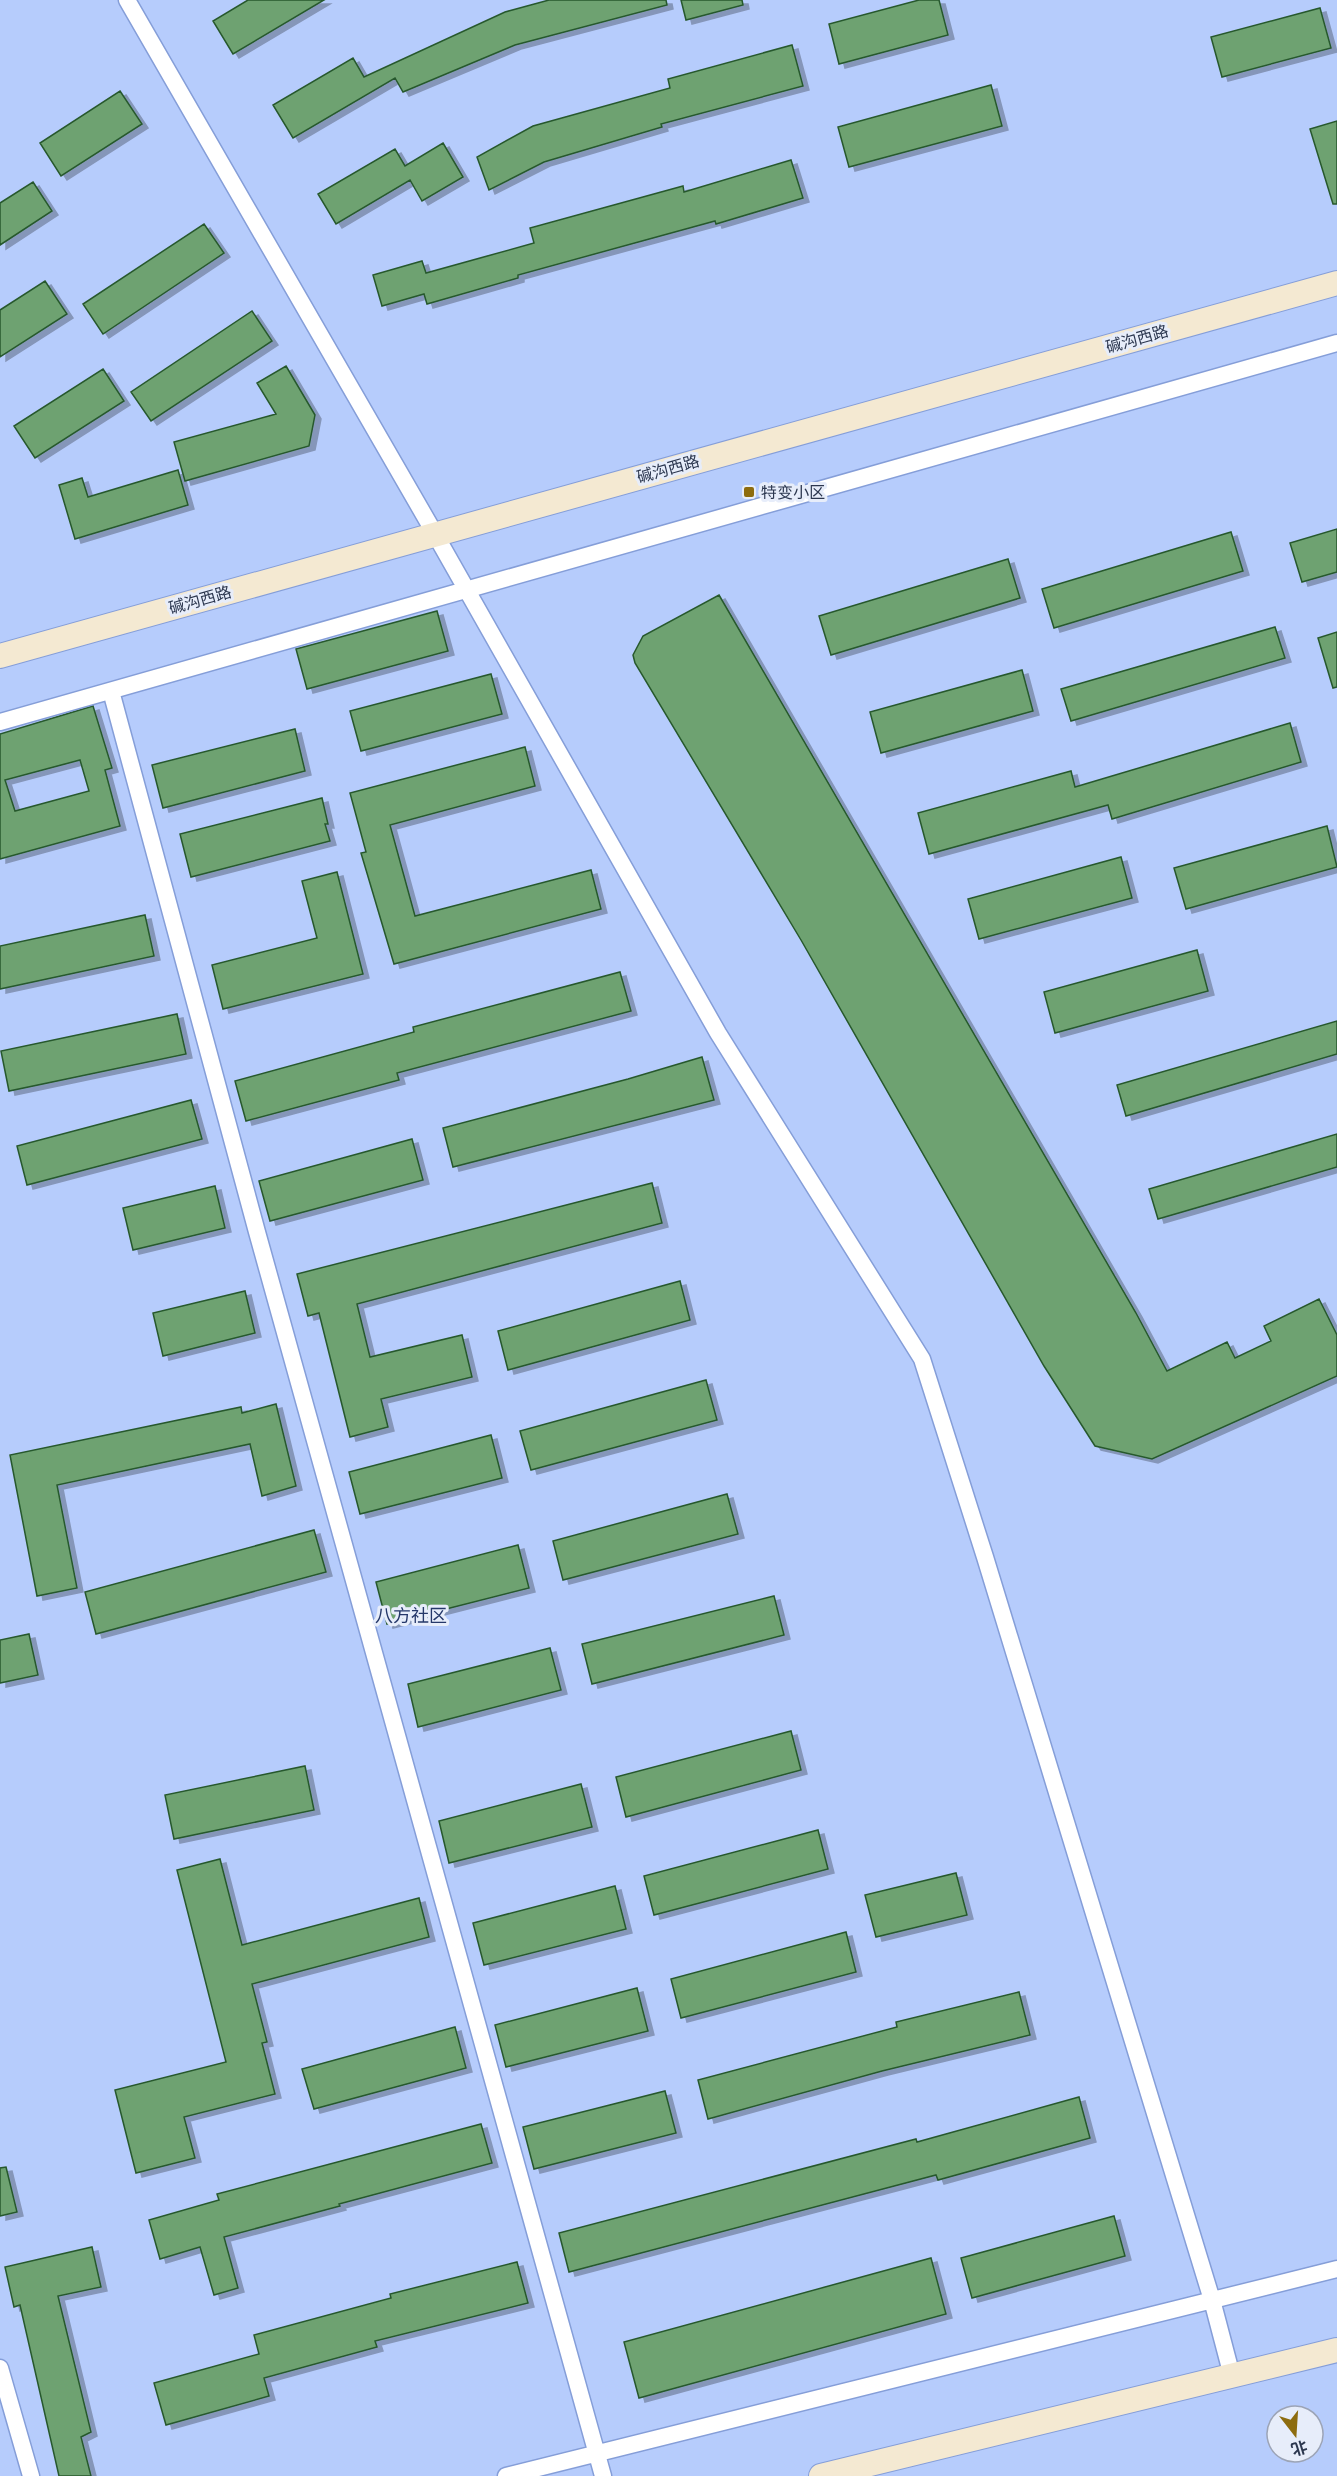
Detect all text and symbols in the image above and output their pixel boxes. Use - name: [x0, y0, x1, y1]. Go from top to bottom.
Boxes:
- street label: 碱沟西路: [1104, 321, 1170, 357]
- street label: 碱沟西路: [635, 451, 701, 487]
- place label: 特变小区: [761, 483, 825, 502]
- marker: 特变小区: [742, 485, 756, 499]
- street label: 碱沟西路: [167, 582, 233, 618]
- district label: 八方社区: [375, 1605, 447, 1627]
- north arrow: [1265, 2404, 1325, 2464]
- text: 北: [1289, 2436, 1310, 2459]

